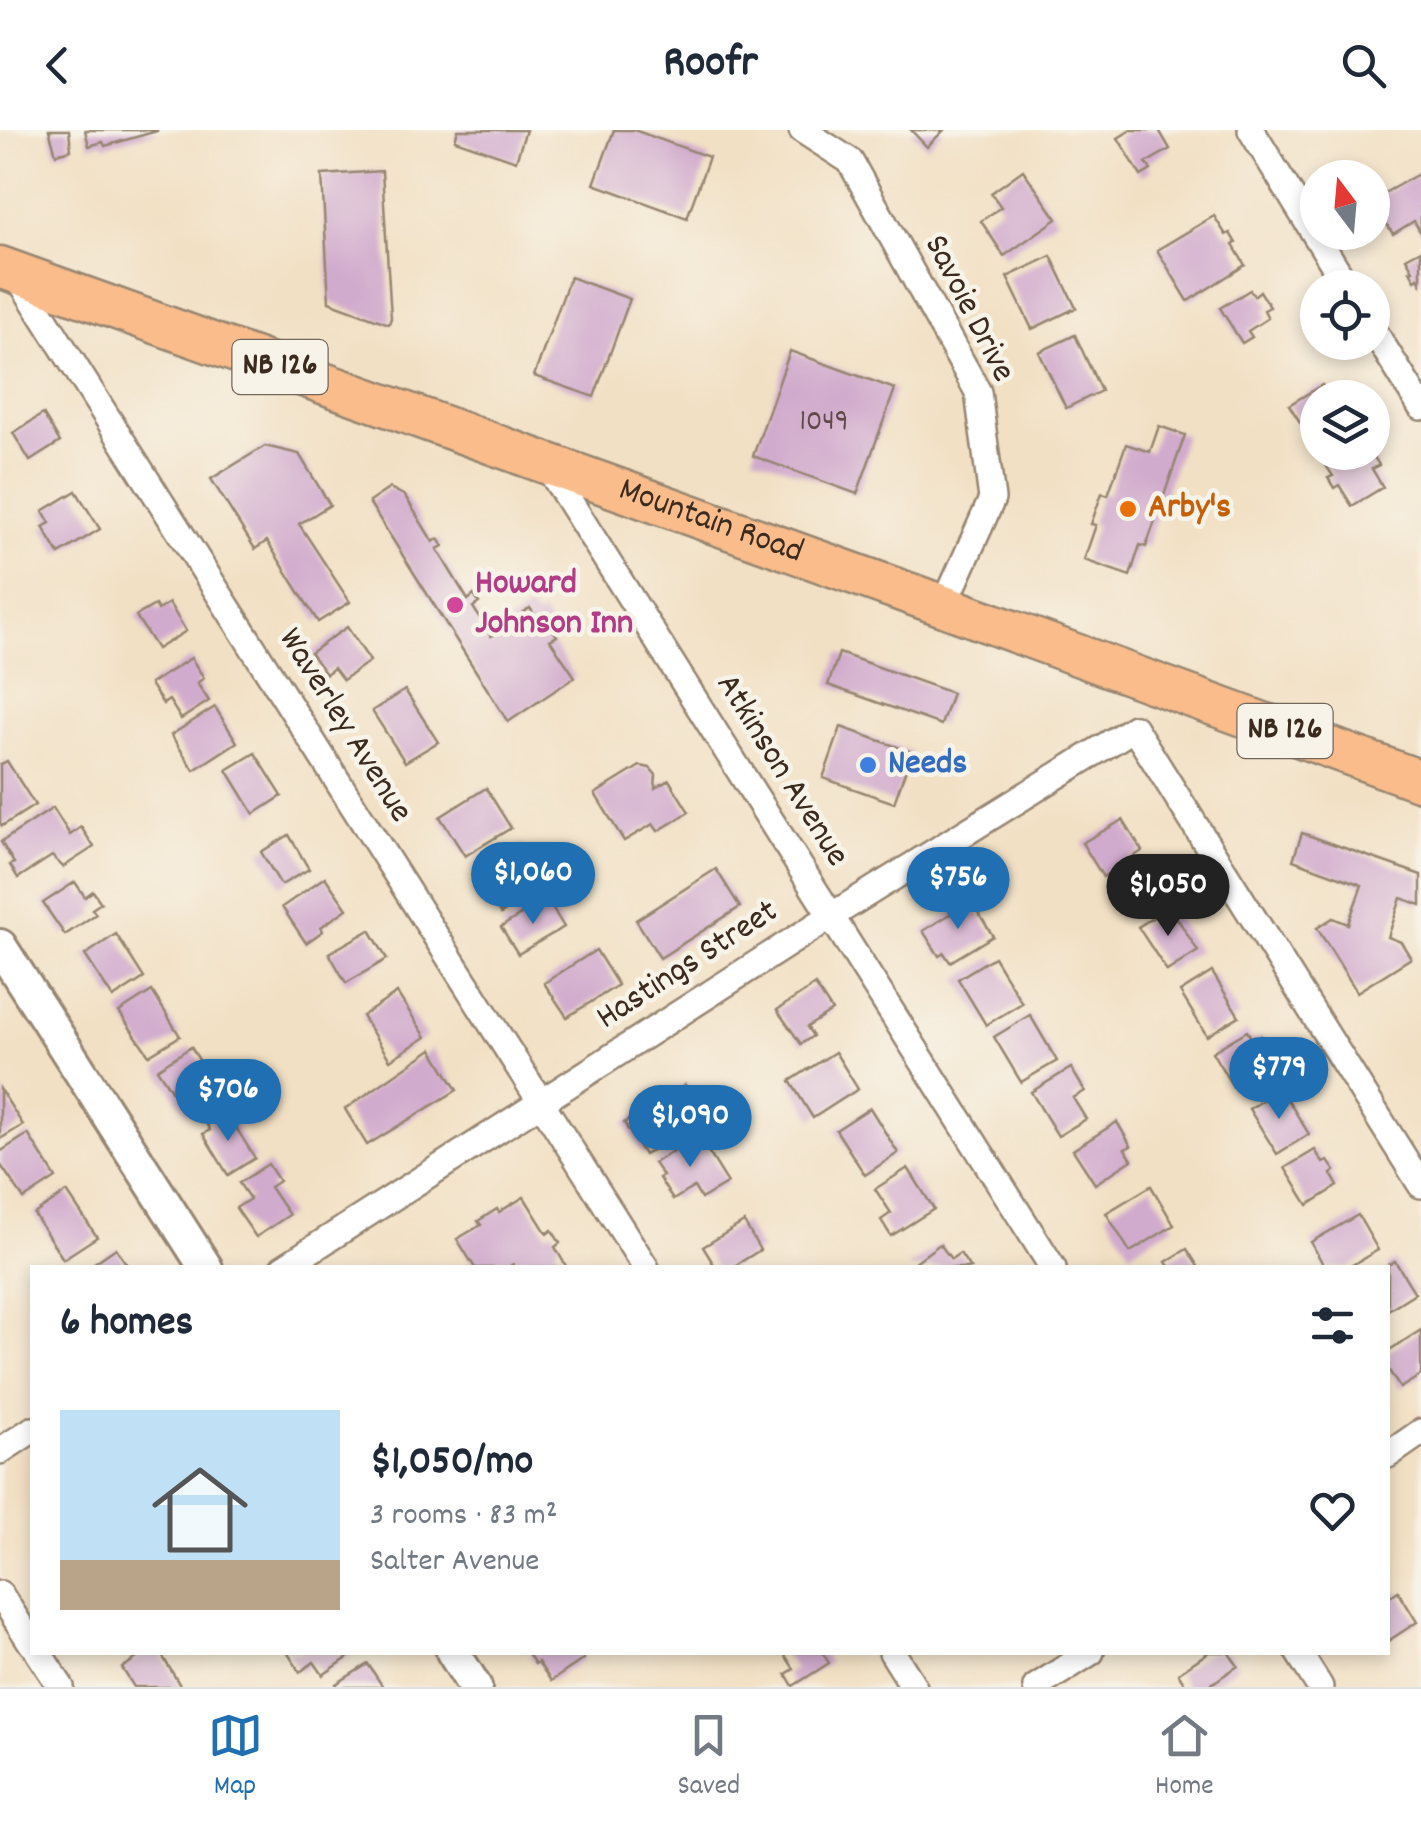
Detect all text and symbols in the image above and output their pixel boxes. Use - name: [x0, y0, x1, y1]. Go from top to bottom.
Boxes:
- text: Roofr: [663, 33, 758, 97]
- icon: back: [30, 38, 85, 93]
- icon: search: [1336, 38, 1391, 93]
- north arrow: [1300, 160, 1390, 250]
- map controls: [1300, 160, 1390, 470]
- street label: Savoie Drive: [910, 227, 1026, 391]
- button: locate: [1300, 270, 1390, 360]
- road number: NB 126: [232, 340, 328, 394]
- button: layers: [1300, 380, 1390, 470]
- house number: 1049: [799, 402, 849, 445]
- street label: Mountain Road: [611, 466, 810, 578]
- place label: Arby's: [1148, 484, 1231, 534]
- marker: Arby's: [1117, 498, 1139, 520]
- place label: Howard Johnson Inn: [475, 560, 633, 650]
- marker: Howard Johnson Inn: [444, 594, 466, 616]
- street label: Waverley Avenue: [264, 619, 424, 833]
- street label: Atkinson Avenue: [702, 665, 860, 877]
- road number: NB 126: [1238, 704, 1332, 758]
- place label: Needs: [888, 740, 967, 790]
- marker: Needs: [857, 754, 879, 776]
- pin: $1,060: [452, 842, 614, 927]
- pin: $756: [899, 847, 1017, 932]
- text: $1,060: [493, 851, 573, 897]
- pin: $1,050: [1087, 854, 1249, 939]
- text: $756: [929, 856, 987, 902]
- text: $1,050: [1128, 863, 1208, 909]
- street label: Hastings Street: [587, 888, 789, 1044]
- pin: $779: [1220, 1037, 1338, 1122]
- text: $779: [1251, 1046, 1307, 1092]
- pin: $706: [169, 1059, 287, 1144]
- text: $706: [197, 1068, 259, 1114]
- pin: $1,090: [609, 1085, 771, 1170]
- text: $1,090: [651, 1094, 729, 1140]
- text: 6 homes: [60, 1295, 193, 1355]
- icon: filters: [1305, 1298, 1360, 1353]
- text: $1,050/mo: [370, 1434, 533, 1494]
- icon: home: [140, 1450, 260, 1570]
- icon: heart: [1305, 1483, 1360, 1538]
- text: 3 rooms · 83 m²: [370, 1494, 557, 1540]
- text: Salter Avenue: [370, 1540, 539, 1586]
- tab: Map: [208, 1708, 263, 1808]
- tab: Saved: [678, 1708, 740, 1808]
- tab: Home: [1155, 1708, 1213, 1808]

